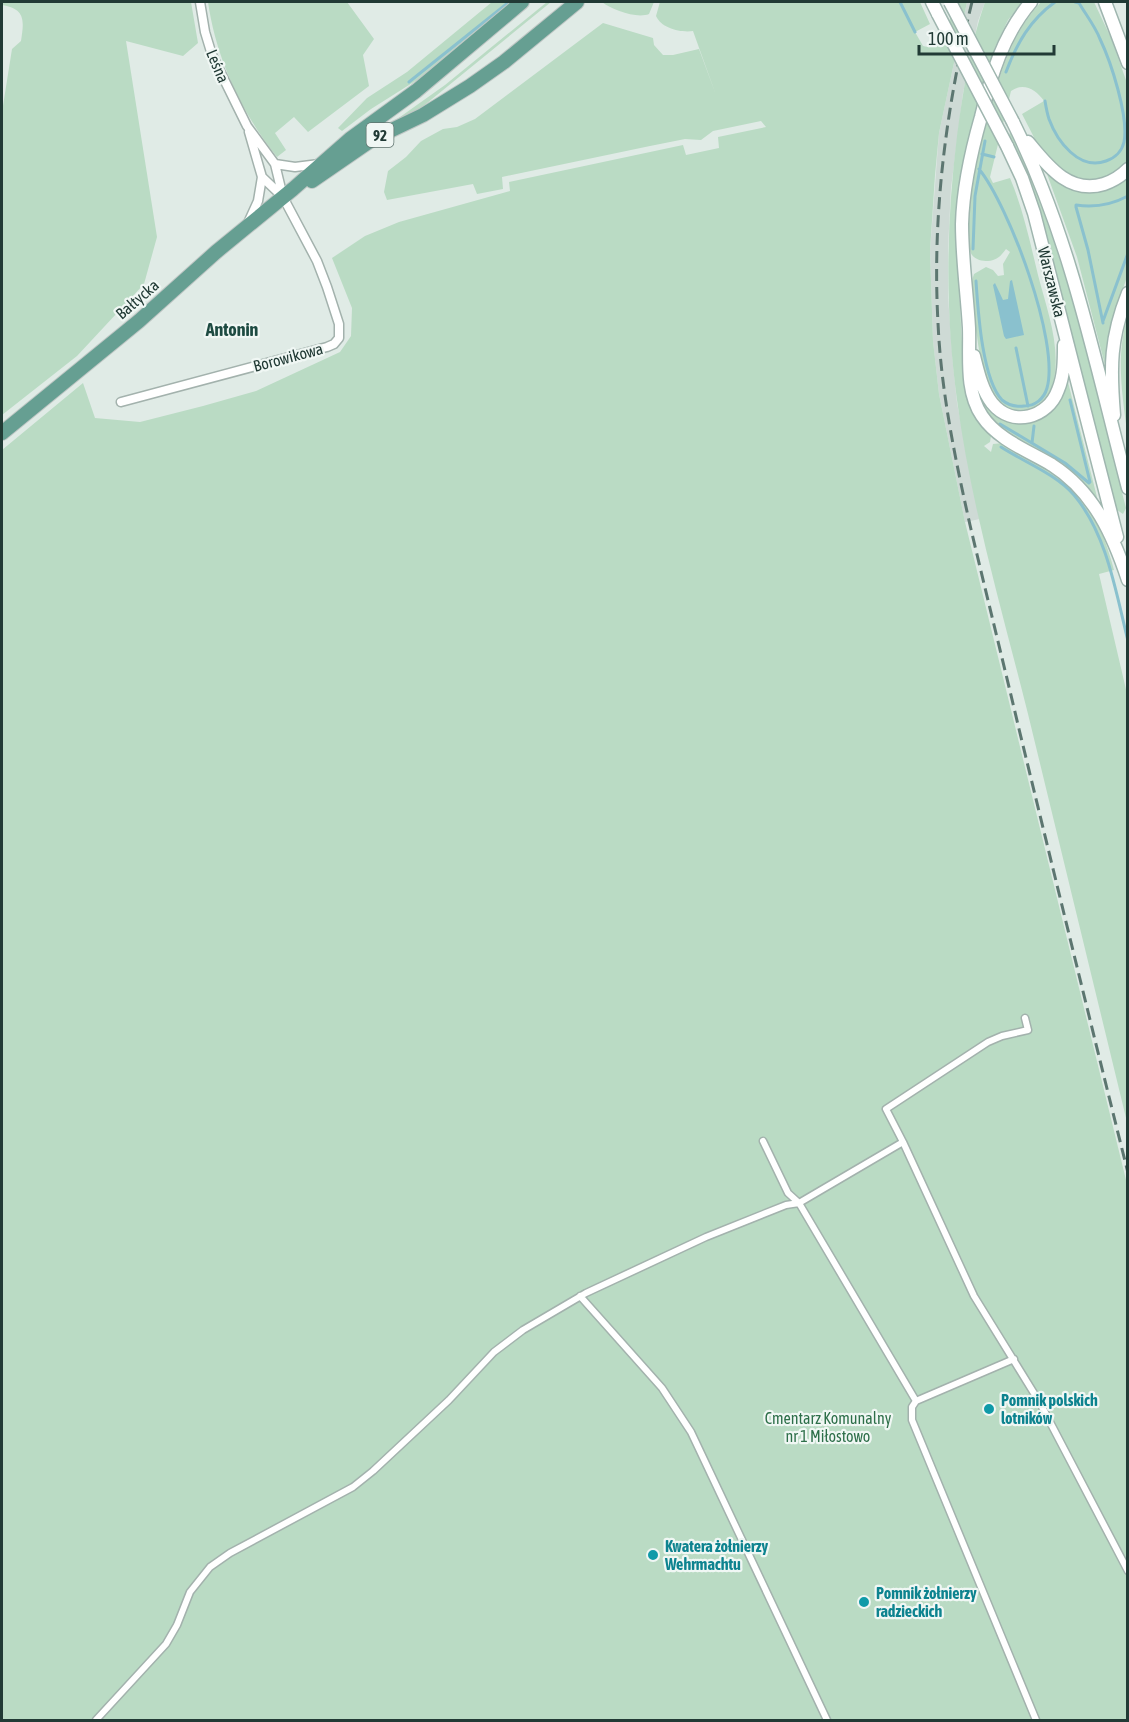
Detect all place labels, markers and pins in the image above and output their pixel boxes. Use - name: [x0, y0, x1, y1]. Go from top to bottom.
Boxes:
- place label: Pomnik polskich lotników: [1001, 1391, 1098, 1427]
- marker: Pomnik polskich lotników: [982, 1402, 996, 1416]
- place label: Kwatera żołnierzy Wehrmachtu: [664, 1537, 768, 1573]
- marker: Kwatera żołnierzy Wehrmachtu: [646, 1548, 660, 1562]
- place label: Pomnik żołnierzy radzieckich: [876, 1584, 977, 1620]
- marker: Pomnik żołnierzy radzieckich: [857, 1595, 871, 1609]

